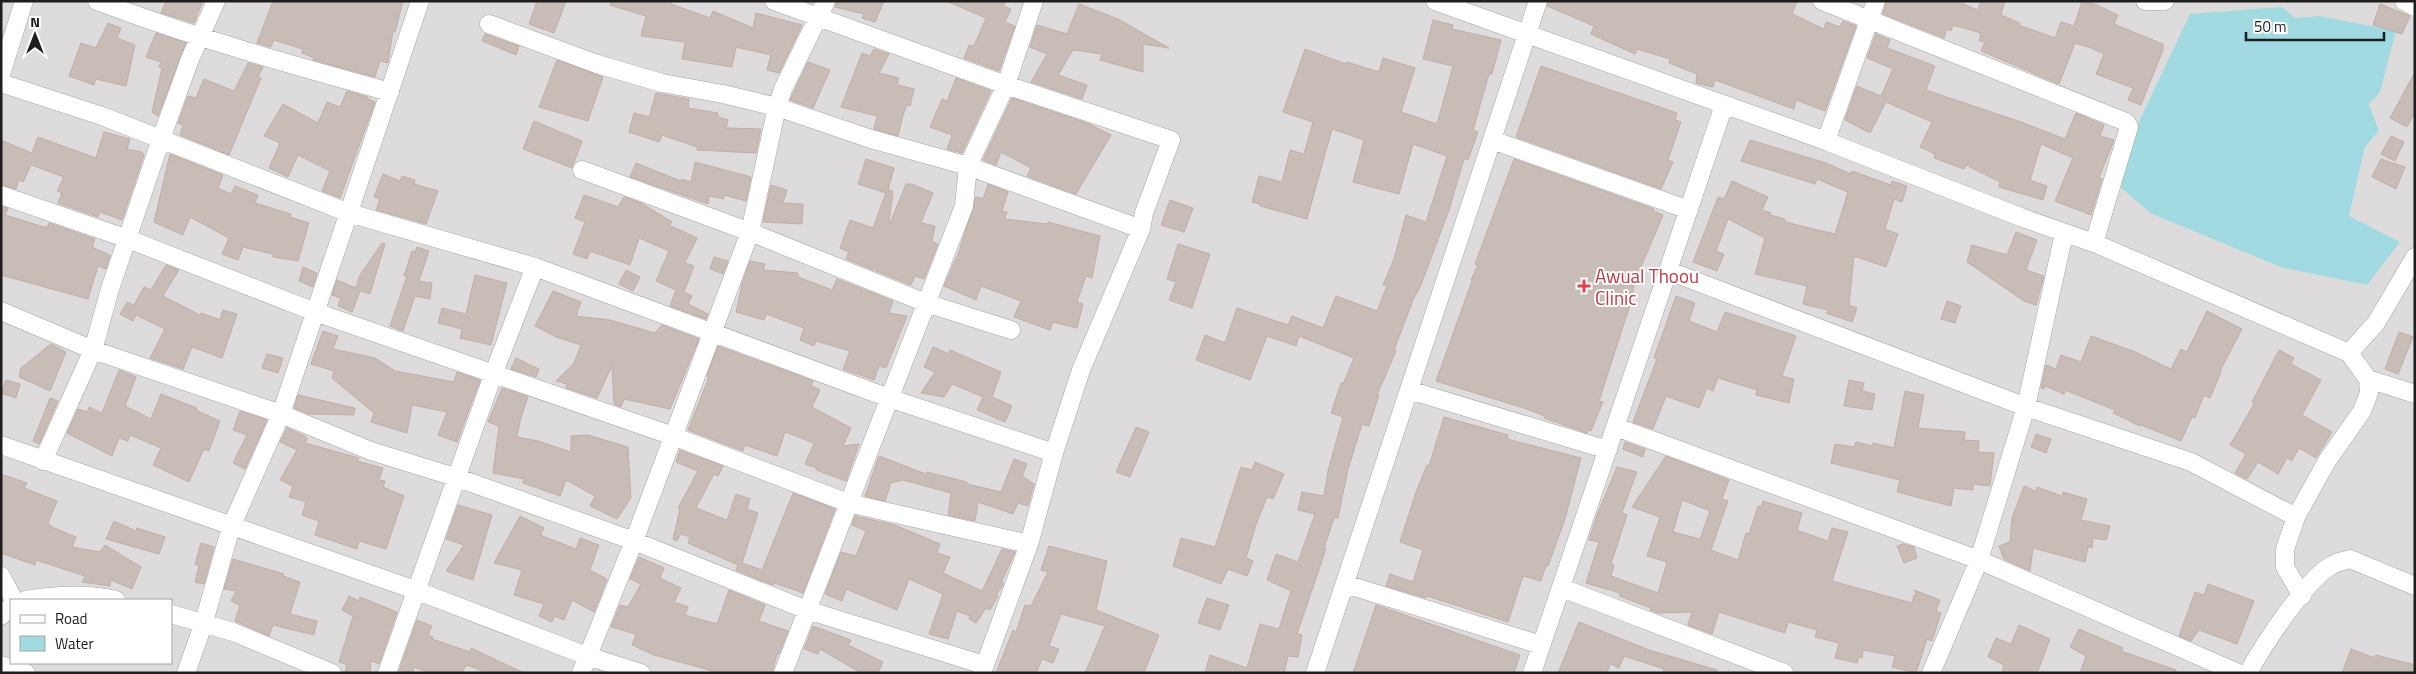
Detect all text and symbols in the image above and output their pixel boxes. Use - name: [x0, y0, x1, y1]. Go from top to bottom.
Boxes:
- north arrow: [10, 10, 60, 60]
- scale bar: [2246, 10, 2384, 42]
- text: N: [30, 11, 40, 32]
- text: 50 m: [2254, 15, 2287, 38]
- place label: Awual Thoou Clinic: [1595, 261, 1699, 312]
- marker: Awual Thoou Clinic: [1577, 279, 1591, 293]
- legend: [10, 599, 172, 664]
- text: Road: [55, 607, 87, 630]
- text: Water: [55, 632, 94, 655]

